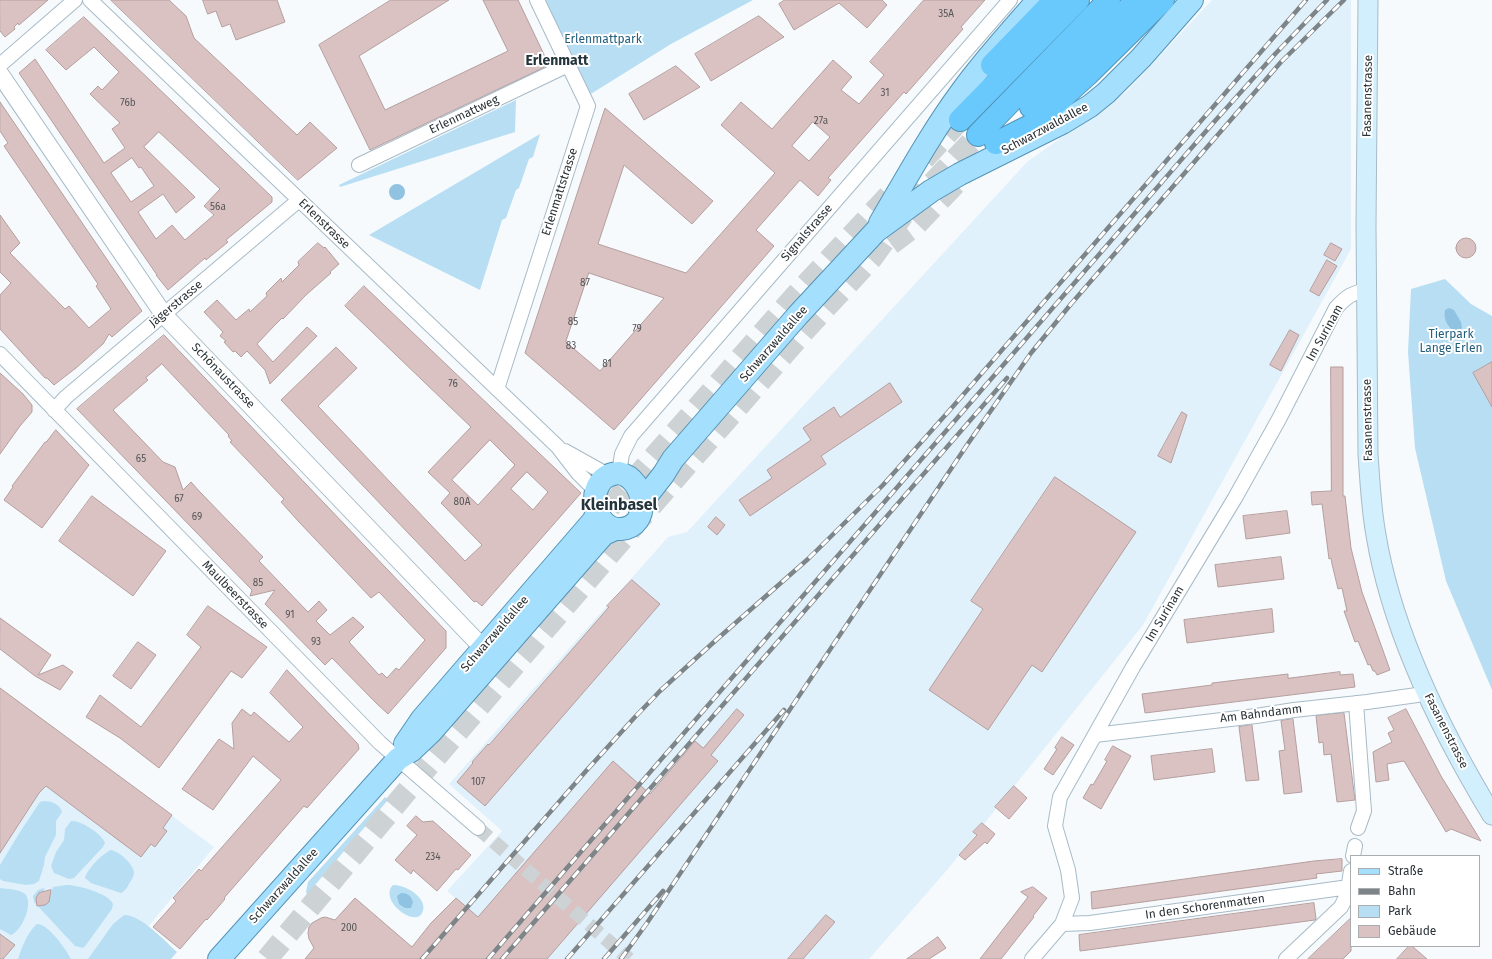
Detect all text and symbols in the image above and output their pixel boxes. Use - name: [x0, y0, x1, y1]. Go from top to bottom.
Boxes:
- house number: 35A: [938, 8, 954, 20]
- park label: Erlenmattpark: [564, 33, 642, 47]
- district label: Erlenmatt: [525, 53, 589, 69]
- street label: Fasanenstrasse: [1360, 55, 1376, 137]
- house number: 31: [880, 87, 890, 99]
- street label: Erlenmattweg: [427, 93, 501, 137]
- house number: 76b: [120, 97, 136, 109]
- street label: Schwarzwaldallee: [999, 100, 1091, 158]
- house number: 27a: [814, 115, 828, 127]
- street label: Erlenmattstrasse: [539, 146, 581, 238]
- street label: Erlenstrasse: [295, 196, 353, 252]
- house number: 56a: [210, 201, 226, 213]
- street label: Signalstrasse: [778, 201, 836, 265]
- house number: 87: [580, 277, 590, 289]
- street label: Jägerstrasse: [146, 278, 206, 330]
- street label: Im Surinam: [1304, 302, 1346, 364]
- street label: Schwarzwaldallee: [737, 303, 811, 385]
- house number: 85: [568, 316, 578, 328]
- house number: 79: [632, 323, 642, 335]
- park label: Tierpark Lange Erlen: [1419, 328, 1483, 356]
- street label: Schönaustrasse: [188, 340, 258, 412]
- house number: 83: [566, 340, 576, 352]
- house number: 81: [602, 358, 612, 370]
- house number: 76: [448, 378, 458, 390]
- street label: Fasanenstrasse: [1360, 379, 1376, 461]
- house number: 65: [136, 453, 146, 465]
- house number: 67: [174, 493, 184, 505]
- house number: 80A: [454, 496, 470, 508]
- district label: Kleinbasel: [581, 496, 657, 516]
- house number: 69: [192, 511, 202, 523]
- street label: Maulbeerstrasse: [199, 558, 271, 632]
- house number: 85: [253, 577, 263, 589]
- street label: Im Surinam: [1143, 584, 1187, 644]
- street label: Schwarzwaldallee: [458, 593, 532, 675]
- house number: 91: [285, 609, 295, 621]
- house number: 93: [311, 636, 321, 648]
- street label: Fasanenstrasse: [1421, 691, 1471, 771]
- street label: Am Bahndamm: [1219, 702, 1303, 726]
- house number: 107: [471, 776, 485, 788]
- street label: Schwarzwaldallee: [247, 846, 321, 926]
- house number: 234: [425, 851, 441, 863]
- legend: [1350, 855, 1480, 947]
- text: Straße: [1388, 864, 1423, 878]
- text: Bahn: [1388, 884, 1416, 898]
- street label: In den Schorenmatten: [1144, 891, 1266, 923]
- text: Park: [1388, 904, 1412, 918]
- house number: 200: [341, 922, 357, 934]
- text: Gebäude: [1388, 924, 1436, 938]

